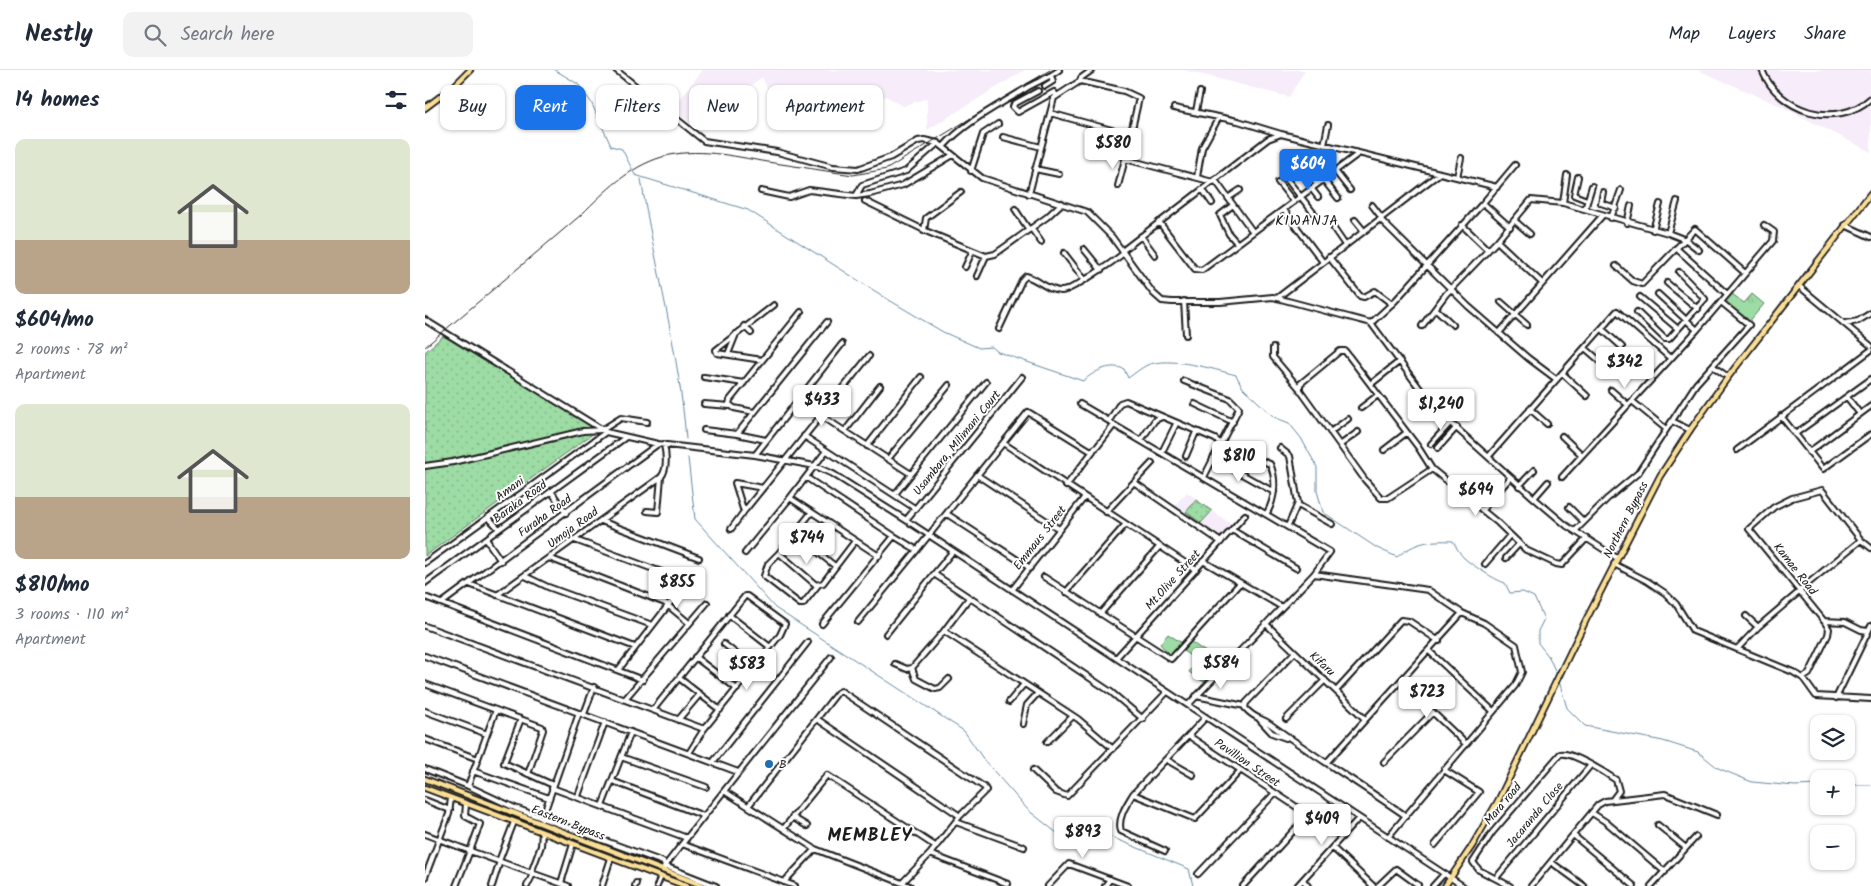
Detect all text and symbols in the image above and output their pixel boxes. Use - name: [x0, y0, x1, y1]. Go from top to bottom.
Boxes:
- search box: [123, 12, 473, 57]
- text: Nestly: [25, 15, 93, 54]
- text: Search here: [181, 20, 274, 50]
- text: Map: [1669, 20, 1700, 49]
- text: Layers: [1728, 20, 1776, 49]
- text: Share: [1804, 20, 1846, 49]
- icon: search: [141, 21, 169, 49]
- text: 14 homes: [15, 84, 100, 117]
- chip: Buy: [440, 85, 505, 130]
- chip: Rent: [515, 85, 586, 130]
- chip: Filters: [596, 85, 679, 130]
- chip: New: [689, 85, 757, 130]
- chip: Apartment: [767, 85, 883, 130]
- icon: filters: [382, 86, 410, 114]
- pin: $580: [1083, 128, 1143, 170]
- text: $580: [1095, 131, 1131, 156]
- pin: $604: [1278, 148, 1338, 191]
- text: $604: [1290, 152, 1326, 177]
- icon: home: [168, 171, 258, 261]
- district label: KIWANJA: [1275, 210, 1339, 232]
- text: $604/mo: [15, 304, 94, 337]
- text: 2 rooms · 78 m²: [15, 337, 128, 362]
- pin: $342: [1595, 346, 1655, 389]
- text: $342: [1607, 350, 1643, 375]
- text: Apartment: [15, 362, 86, 387]
- pin: $433: [792, 384, 852, 427]
- street label: Usambara, Milimani Court: [908, 386, 1006, 500]
- text: $433: [804, 388, 840, 413]
- pin: $1,240: [1400, 388, 1482, 431]
- text: $1,240: [1419, 392, 1463, 417]
- icon: home: [168, 436, 258, 526]
- pin: $810: [1209, 440, 1269, 483]
- text: $810: [1223, 444, 1255, 469]
- street label: Amani: [492, 471, 529, 506]
- pin: $694: [1446, 474, 1506, 517]
- street label: Baraka Road: [489, 475, 552, 528]
- text: $694: [1459, 478, 1493, 503]
- street label: Northern Bypass: [1598, 478, 1654, 562]
- street label: Furaha Road: [514, 489, 577, 542]
- street label: Emmaus Street: [1009, 501, 1072, 575]
- street label: Umoja Road: [543, 502, 604, 553]
- pin: $744: [777, 522, 837, 565]
- text: $744: [790, 526, 824, 551]
- street label: Kamae Road: [1768, 539, 1822, 600]
- street label: Mt.Olive Street: [1141, 545, 1206, 615]
- pin: $855: [647, 566, 707, 609]
- text: $810/mo: [15, 569, 90, 602]
- text: $855: [659, 570, 695, 595]
- text: 3 rooms · 110 m²: [15, 602, 129, 627]
- text: Apartment: [15, 627, 86, 652]
- street label: Kifaru: [1305, 647, 1340, 681]
- pin: $583: [717, 648, 777, 691]
- pin: $584: [1191, 648, 1251, 690]
- text: $584: [1203, 651, 1239, 676]
- text: $583: [729, 652, 765, 677]
- pin: $723: [1397, 676, 1457, 719]
- text: $723: [1409, 680, 1445, 705]
- map controls: [1810, 715, 1855, 870]
- button: layers: [1810, 715, 1855, 760]
- street label: Pavillion Street: [1210, 734, 1284, 792]
- place label: B: [779, 755, 787, 774]
- marker: B: [763, 758, 775, 770]
- button: +: [1810, 770, 1855, 815]
- street label: Mara road: [1479, 778, 1527, 829]
- street label: Jacaranda Close: [1502, 778, 1569, 852]
- street label: Eastern Bypass: [528, 800, 608, 846]
- pin: $409: [1292, 804, 1352, 846]
- text: $409: [1305, 807, 1339, 832]
- pin: $893: [1053, 816, 1113, 859]
- text: $893: [1065, 820, 1101, 845]
- district label: MEMBLEY: [827, 822, 913, 851]
- button: −: [1810, 825, 1855, 870]

